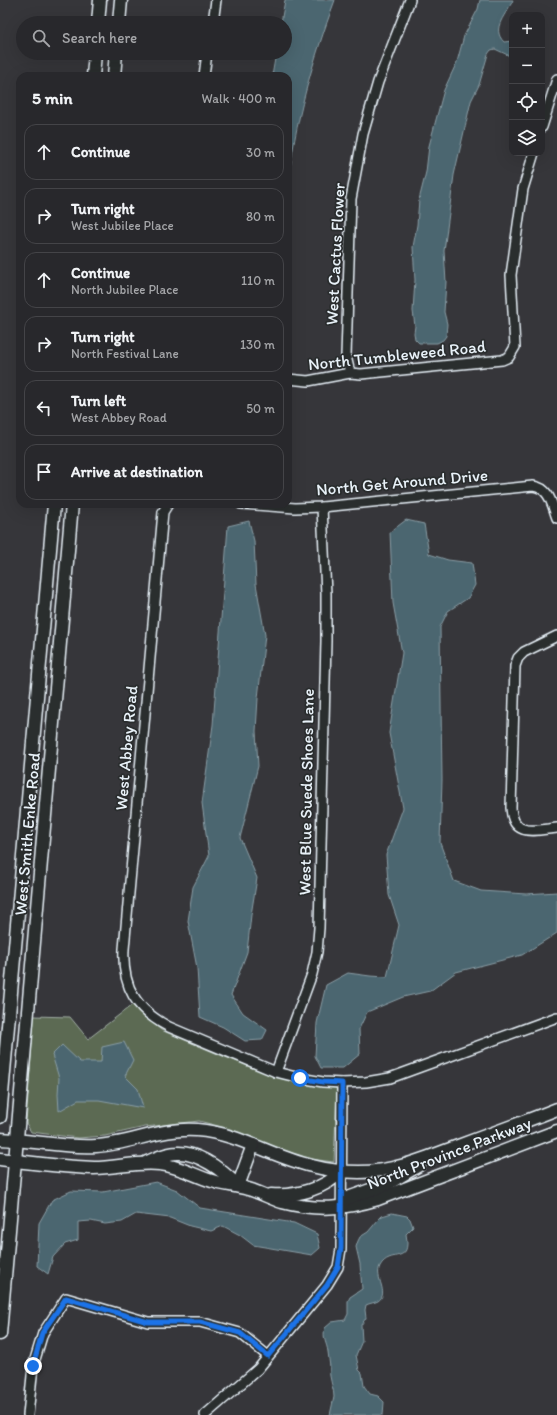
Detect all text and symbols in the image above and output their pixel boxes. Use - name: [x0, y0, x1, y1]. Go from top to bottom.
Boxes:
- map controls: [509, 12, 545, 156]
- button: +: [509, 12, 545, 48]
- search box: [16, 16, 292, 60]
- icon: search: [30, 27, 52, 49]
- text: Search here: [62, 29, 137, 47]
- button: −: [509, 48, 545, 84]
- button: locate: [509, 84, 545, 120]
- text: 5 min: [32, 88, 72, 108]
- text: Walk · 400 m: [202, 91, 276, 106]
- button: layers: [509, 120, 545, 156]
- icon: ahead: [33, 141, 55, 163]
- text: Continue: [71, 143, 130, 161]
- text: 30 m: [246, 145, 275, 160]
- street label: West Cactus Flower: [321, 182, 349, 326]
- text: Turn right: [71, 200, 135, 218]
- icon: right: [33, 205, 55, 227]
- text: 80 m: [246, 209, 275, 224]
- text: West Jubilee Place: [71, 218, 174, 233]
- text: Continue: [71, 264, 130, 282]
- icon: ahead: [33, 269, 55, 291]
- text: 110 m: [241, 273, 275, 288]
- text: North Jubilee Place: [71, 282, 179, 297]
- text: Turn right: [71, 328, 135, 346]
- icon: right: [33, 333, 55, 355]
- street label: North Tumbleweed Road: [307, 336, 488, 374]
- text: 130 m: [240, 337, 275, 352]
- text: North Festival Lane: [71, 346, 179, 361]
- text: Turn left: [71, 392, 126, 410]
- icon: left: [33, 397, 55, 419]
- text: 50 m: [246, 401, 275, 416]
- text: West Abbey Road: [71, 410, 167, 425]
- icon: arrive: [33, 461, 55, 483]
- text: Arrive at destination: [71, 463, 203, 481]
- street label: North Get Around Drive: [315, 465, 489, 499]
- street label: West Abbey Road: [111, 684, 141, 811]
- street label: West Blue Suede Shoes Lane: [294, 688, 318, 896]
- street label: West Smith Enke Road: [10, 752, 44, 916]
- route start: [291, 1069, 309, 1087]
- street label: North Province Parkway: [364, 1112, 534, 1194]
- route end: [24, 1357, 42, 1375]

